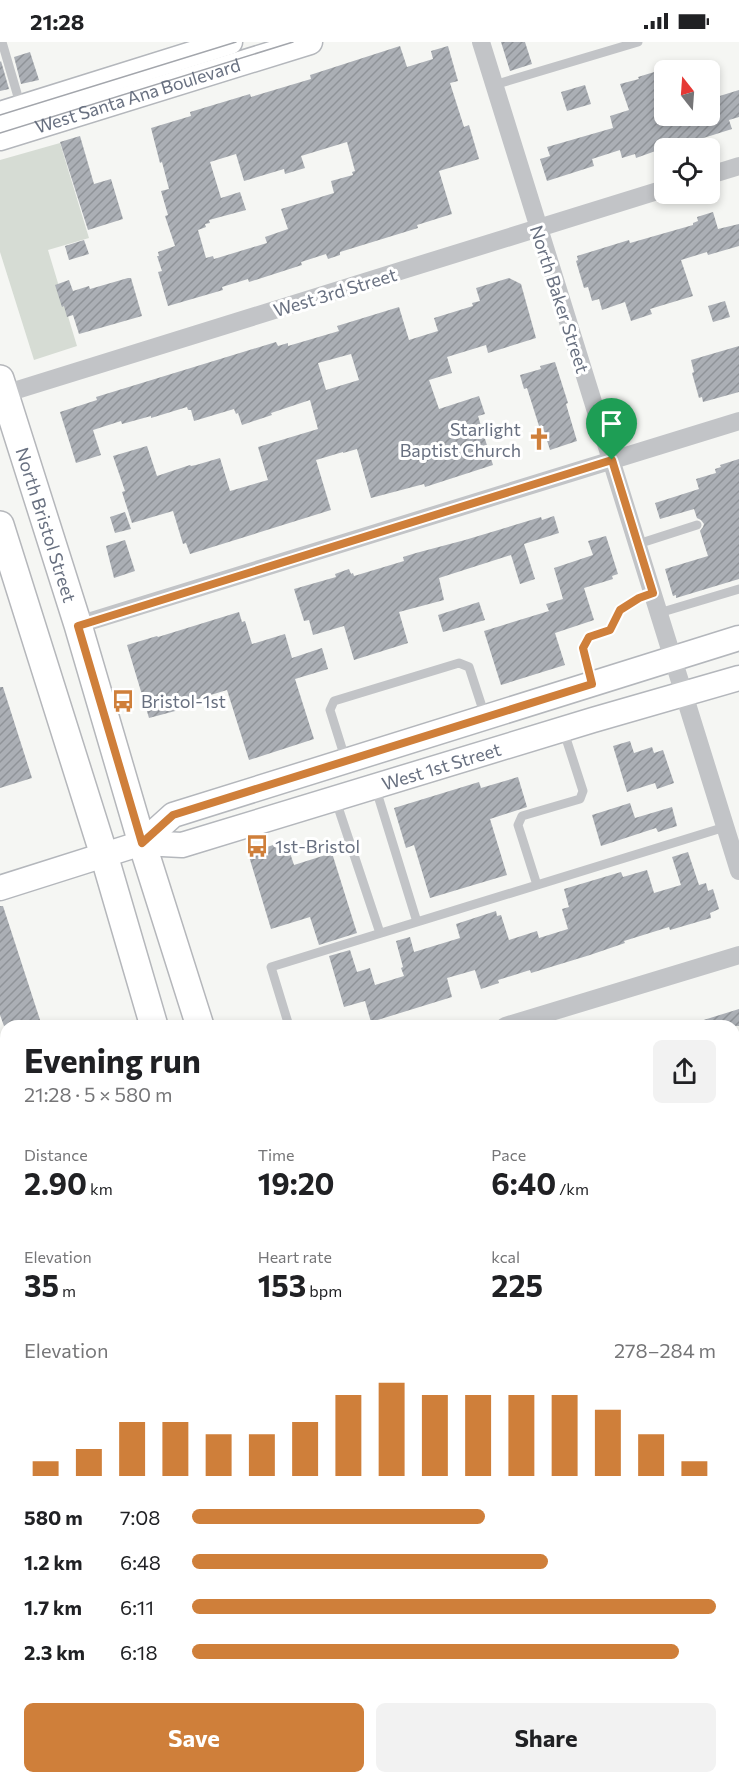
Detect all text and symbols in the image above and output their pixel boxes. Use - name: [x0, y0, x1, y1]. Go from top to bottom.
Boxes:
- text: 21:28: [30, 8, 84, 35]
- street label: West Santa Ana Boulevard: [32, 53, 243, 138]
- north arrow: [654, 60, 720, 126]
- map controls: [654, 60, 720, 204]
- button: locate: [654, 138, 720, 204]
- street label: North Baker Street: [526, 222, 594, 376]
- street label: West 3rd Street: [271, 263, 399, 321]
- pin: [586, 398, 637, 460]
- icon: arrive: [595, 407, 628, 440]
- place label: Starlight Baptist Church: [400, 418, 521, 461]
- church icon: Starlight Baptist Church: [526, 426, 552, 452]
- street label: North Bristol Street: [11, 445, 81, 605]
- bus stop icon: Bristol-1st: [110, 688, 136, 714]
- place label: Bristol-1st: [141, 690, 226, 712]
- street label: West 1st Street: [379, 738, 503, 795]
- bus stop icon: 1st-Bristol: [244, 833, 270, 859]
- place label: 1st-Bristol: [275, 835, 360, 857]
- text: Evening run: [24, 1039, 201, 1080]
- button: share: [653, 1040, 716, 1103]
- text: 21:28 · 5 × 580 m: [24, 1082, 172, 1106]
- text: Distance: [24, 1145, 88, 1164]
- text: Time: [258, 1145, 294, 1164]
- text: Pace: [491, 1145, 526, 1164]
- text: 2.90: [24, 1164, 87, 1201]
- text: 19:20: [258, 1164, 335, 1201]
- text: 6:40: [491, 1164, 556, 1201]
- text: km: [87, 1179, 113, 1198]
- text: /km: [556, 1179, 589, 1198]
- text: Elevation: [24, 1247, 92, 1266]
- text: Heart rate: [258, 1247, 332, 1266]
- text: kcal: [491, 1247, 520, 1266]
- text: 35: [24, 1266, 59, 1303]
- text: 153: [258, 1266, 306, 1303]
- text: 225: [491, 1266, 543, 1303]
- text: m: [59, 1281, 76, 1300]
- text: bpm: [306, 1281, 342, 1300]
- text: Elevation: [24, 1338, 109, 1362]
- text: 278–284 m: [614, 1338, 716, 1362]
- text: 580 m: [24, 1505, 83, 1529]
- text: 7:08: [120, 1505, 160, 1529]
- text: 1.2 km: [24, 1550, 82, 1574]
- text: 6:48: [120, 1550, 161, 1574]
- text: 1.7 km: [24, 1595, 82, 1619]
- text: 6:11: [120, 1595, 154, 1619]
- text: 2.3 km: [24, 1640, 85, 1664]
- text: 6:18: [120, 1640, 158, 1664]
- button: Save: [24, 1703, 364, 1772]
- button: Share: [376, 1703, 716, 1772]

